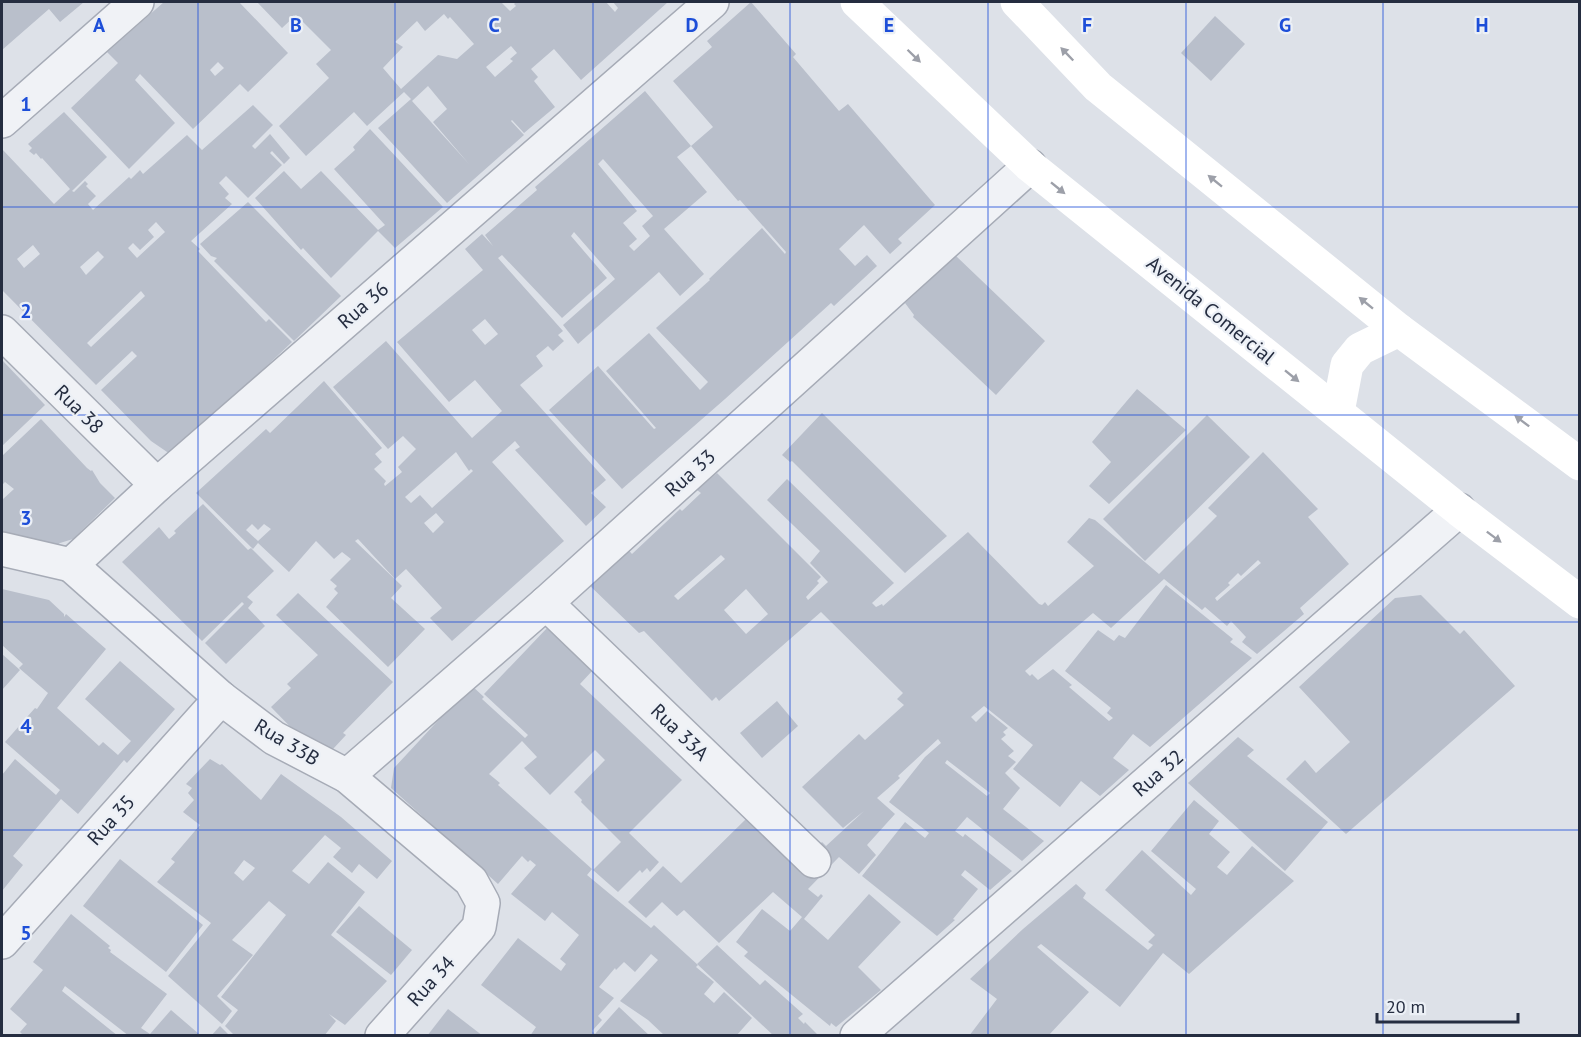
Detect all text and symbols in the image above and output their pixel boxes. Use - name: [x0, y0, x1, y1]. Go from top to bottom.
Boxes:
- text: A: [93, 12, 106, 38]
- text: B: [290, 12, 302, 38]
- text: C: [488, 12, 500, 38]
- text: D: [686, 12, 699, 38]
- text: E: [884, 12, 894, 38]
- text: F: [1082, 12, 1092, 38]
- text: G: [1279, 12, 1291, 38]
- text: H: [1475, 12, 1489, 38]
- one-way arrow: [1061, 47, 1074, 62]
- one-way arrow: [907, 49, 922, 63]
- text: 1: [20, 91, 32, 117]
- one-way arrow: [1207, 175, 1222, 187]
- one-way arrow: [1050, 182, 1066, 195]
- street label: Avenida Comercial: [1142, 250, 1281, 370]
- street label: Rua 36: [332, 276, 394, 334]
- one-way arrow: [1358, 297, 1374, 310]
- text: 2: [20, 298, 32, 324]
- one-way arrow: [1284, 369, 1300, 382]
- street label: Rua 38: [49, 379, 109, 439]
- one-way arrow: [1514, 415, 1530, 427]
- street label: Rua 33: [659, 443, 721, 503]
- text: 3: [20, 505, 32, 531]
- one-way arrow: [1486, 530, 1501, 542]
- street label: Rua 33A: [645, 698, 715, 766]
- text: 4: [20, 713, 32, 739]
- street label: Rua 33B: [250, 713, 324, 771]
- street label: Rua 32: [1127, 744, 1189, 802]
- street label: Rua 35: [81, 789, 141, 851]
- text: 5: [20, 920, 32, 946]
- street label: Rua 34: [401, 950, 461, 1012]
- scale bar: [1377, 986, 1518, 1024]
- text: 20 m: [1386, 995, 1425, 1018]

